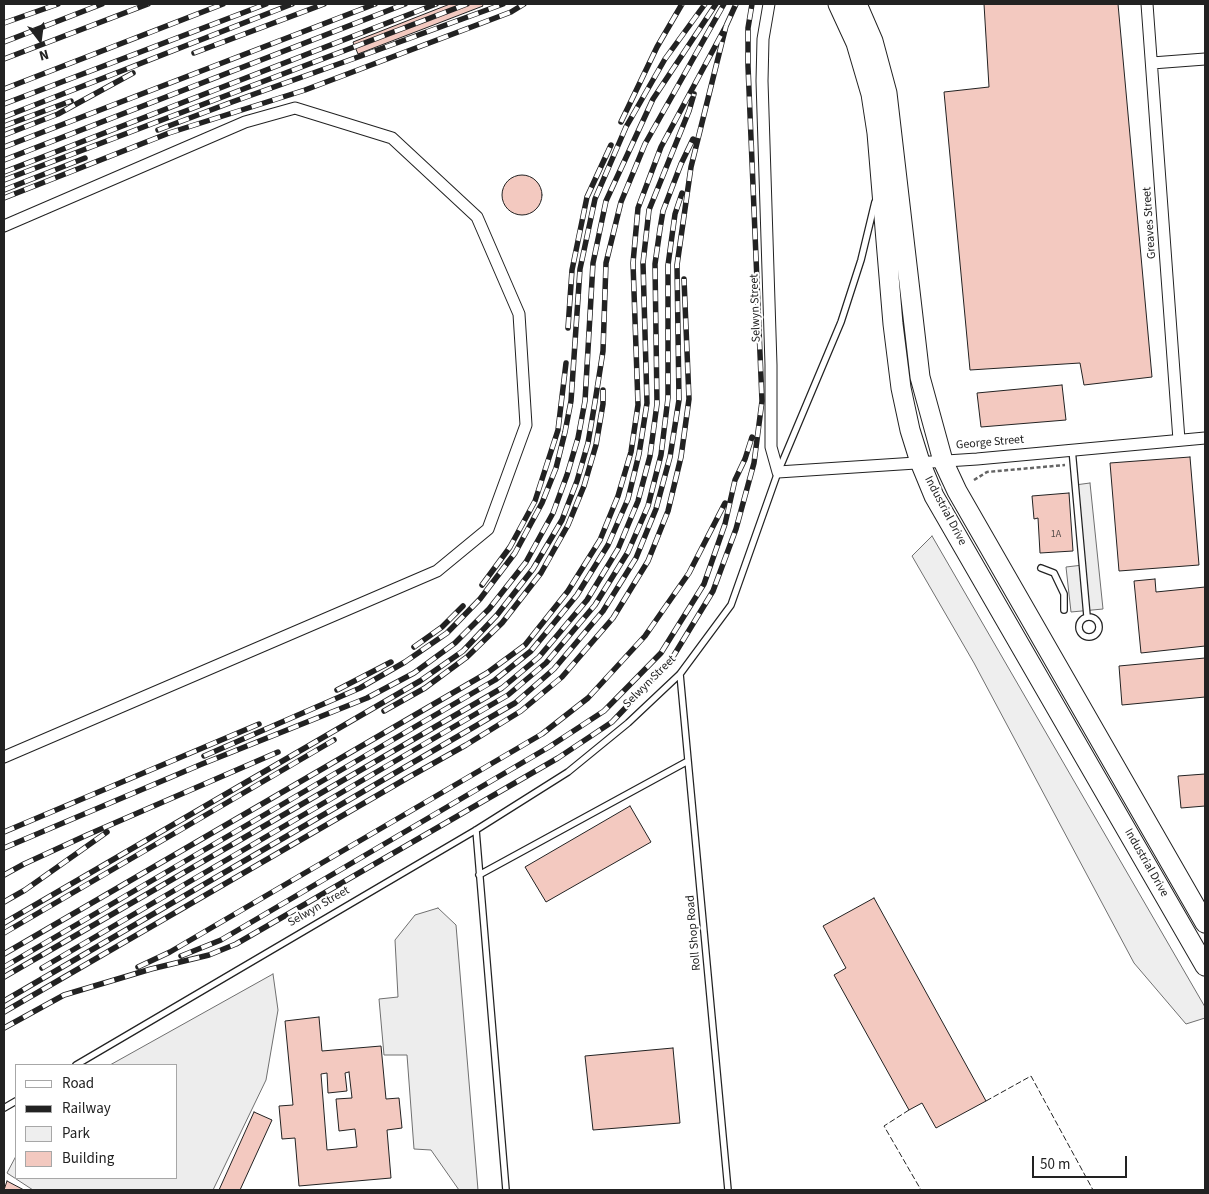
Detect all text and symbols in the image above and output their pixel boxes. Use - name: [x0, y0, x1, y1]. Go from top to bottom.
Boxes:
- north arrow: [15, 15, 65, 65]
- text: N: [37, 44, 51, 65]
- street label: Greaves Street: [1140, 186, 1160, 260]
- street label: Selwyn Street: [748, 273, 764, 343]
- street label: George Street: [955, 433, 1025, 453]
- street label: Industrial Drive: [921, 474, 969, 548]
- house number: 1A: [1051, 529, 1061, 541]
- street label: Selwyn Street: [621, 653, 679, 711]
- street label: Industrial Drive: [1121, 826, 1171, 900]
- street label: Selwyn Street: [286, 884, 352, 930]
- street label: Roll Shop Road: [684, 895, 704, 971]
- legend: [15, 1064, 178, 1179]
- text: Road: [62, 1073, 94, 1094]
- text: Railway: [62, 1098, 111, 1119]
- text: Park: [62, 1123, 90, 1144]
- scale bar: [1034, 1146, 1129, 1178]
- text: Building: [62, 1148, 114, 1169]
- text: 50 m: [1040, 1154, 1070, 1175]

